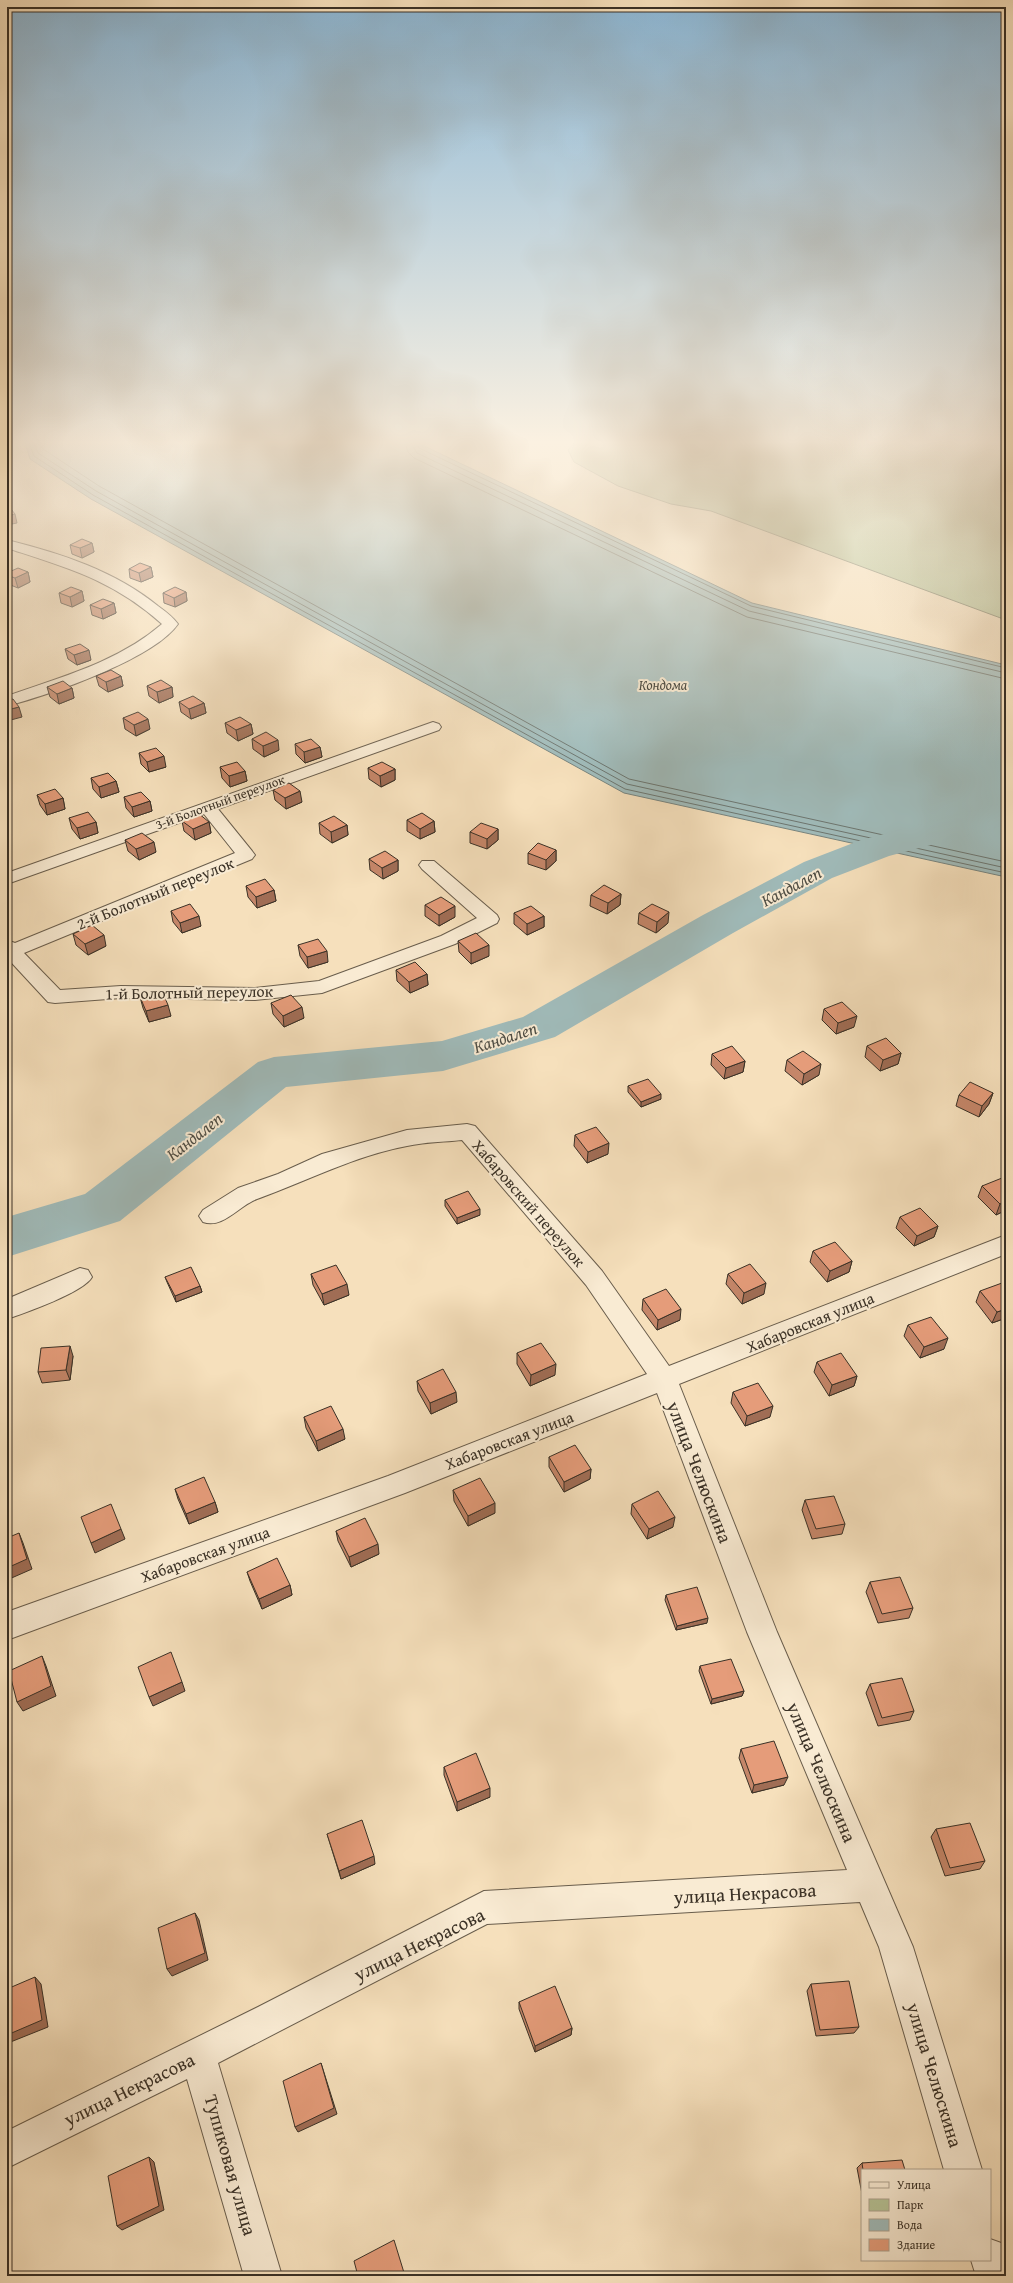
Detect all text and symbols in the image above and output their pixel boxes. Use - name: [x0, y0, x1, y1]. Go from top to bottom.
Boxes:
- water label: Кондома: [639, 675, 688, 695]
- street label: 3-й Болотный переулок: [153, 770, 288, 834]
- street label: 2-й Болотный переулок: [73, 850, 238, 936]
- water label: Кандалеп: [756, 859, 826, 912]
- street label: 1-й Болотный переулок: [105, 979, 274, 1005]
- water label: Кандалеп: [470, 1015, 540, 1059]
- water label: Кандалеп: [161, 1106, 228, 1166]
- street label: Хабаровский переулок: [467, 1134, 592, 1273]
- street label: Хабаровская улица: [743, 1285, 878, 1359]
- street label: улица Челюскина: [660, 1396, 740, 1547]
- street label: Хабаровская улица: [441, 1404, 577, 1476]
- street label: Хабаровская улица: [137, 1519, 273, 1589]
- street label: улица Челюскина: [779, 1697, 864, 1846]
- street label: улица Некрасова: [672, 1875, 817, 1911]
- street label: улица Некрасова: [348, 1900, 489, 1988]
- street label: улица Челюскина: [899, 1998, 970, 2151]
- street label: улица Некрасова: [58, 2045, 199, 2133]
- street label: Тупиковая улица: [198, 2091, 264, 2239]
- legend: [861, 2169, 991, 2261]
- text: Улица: [897, 2176, 931, 2193]
- text: Парк: [897, 2196, 924, 2213]
- text: Вода: [897, 2216, 922, 2233]
- text: Здание: [897, 2236, 936, 2253]

